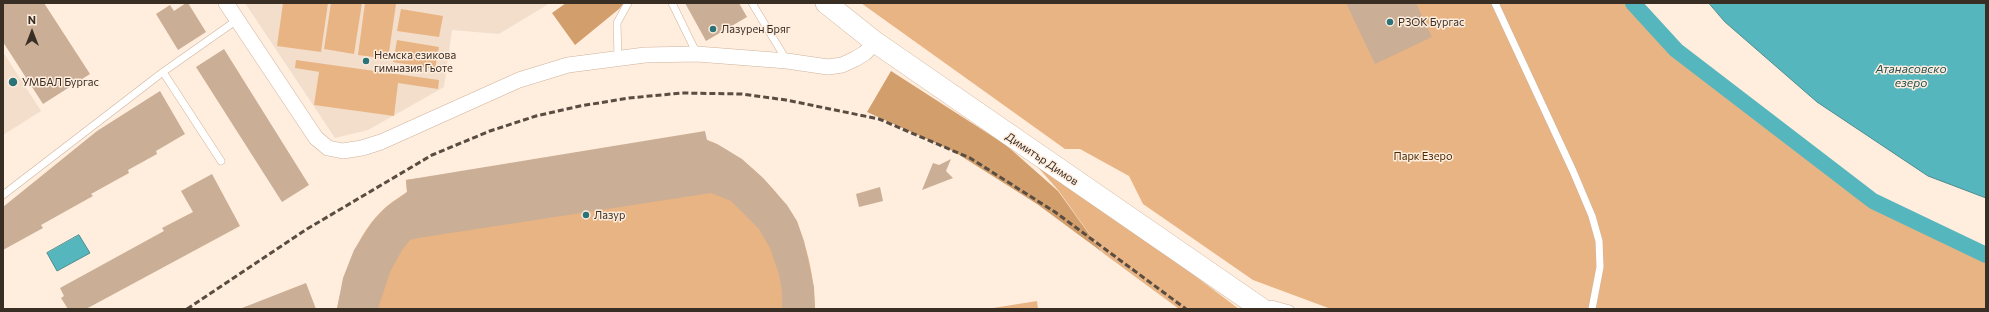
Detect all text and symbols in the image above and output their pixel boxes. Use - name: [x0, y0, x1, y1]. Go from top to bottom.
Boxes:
- north arrow: [12, 12, 52, 52]
- text: N: [28, 13, 36, 26]
- place label: РЗОК Бургас: [1398, 15, 1464, 29]
- marker: РЗОК Бургас: [1385, 17, 1395, 27]
- place label: Лазурен Бряг: [721, 22, 790, 36]
- marker: Лазурен Бряг: [708, 24, 718, 34]
- place label: Немска езикова гимназия Гьоте: [374, 48, 456, 74]
- marker: Немска езикова гимназия Гьоте: [361, 56, 371, 66]
- water label: Атанасовско езеро: [1875, 62, 1947, 90]
- place label: УМБАЛ Бургас: [22, 75, 99, 89]
- marker: УМБАЛ Бургас: [7, 76, 19, 88]
- street label: Димитър Димов: [1003, 130, 1081, 188]
- park label: Парк Езеро: [1394, 149, 1452, 163]
- place label: Лазур: [594, 208, 625, 222]
- marker: Лазур: [581, 210, 591, 220]

